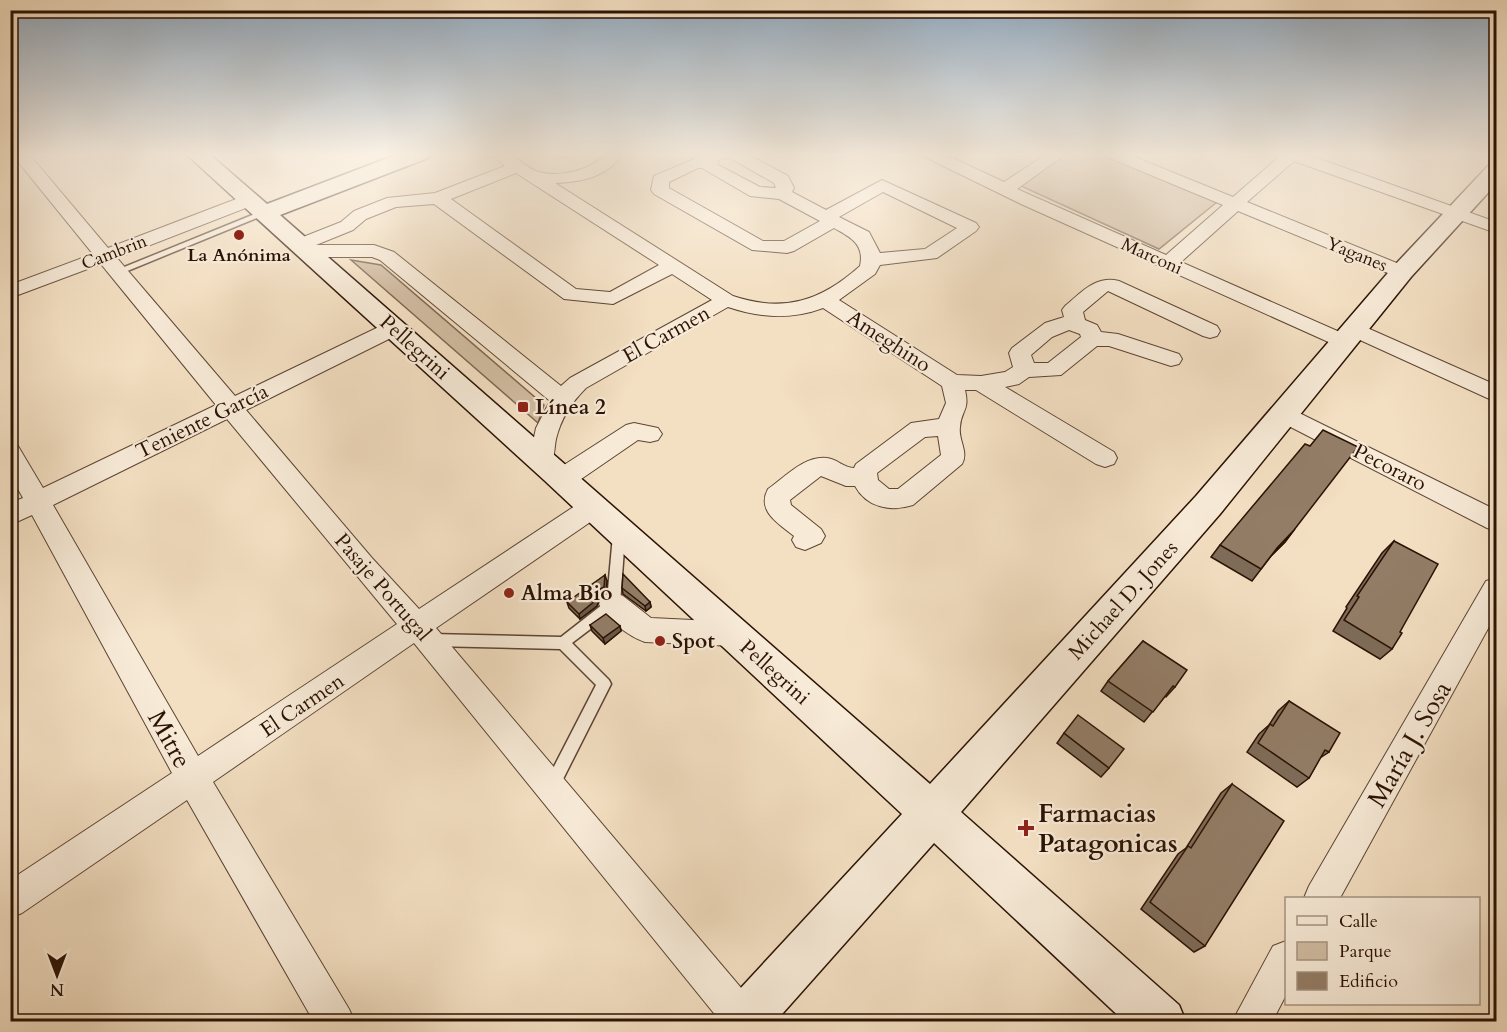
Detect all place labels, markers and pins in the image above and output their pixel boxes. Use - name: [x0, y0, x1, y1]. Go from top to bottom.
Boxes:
- marker: La Anónima: [232, 228, 246, 242]
- place label: La Anónima: [187, 243, 291, 268]
- place label: Línea 2: [535, 393, 606, 422]
- marker: Línea 2: [516, 400, 530, 414]
- place label: Alma Bio: [521, 579, 612, 608]
- marker: Alma Bio: [502, 586, 516, 600]
- place label: Spot: [672, 627, 715, 656]
- marker: Spot: [653, 634, 667, 648]
- place label: Farmacias Patagonicas: [1038, 796, 1178, 861]
- marker: Farmacias Patagonicas: [1019, 821, 1033, 835]

